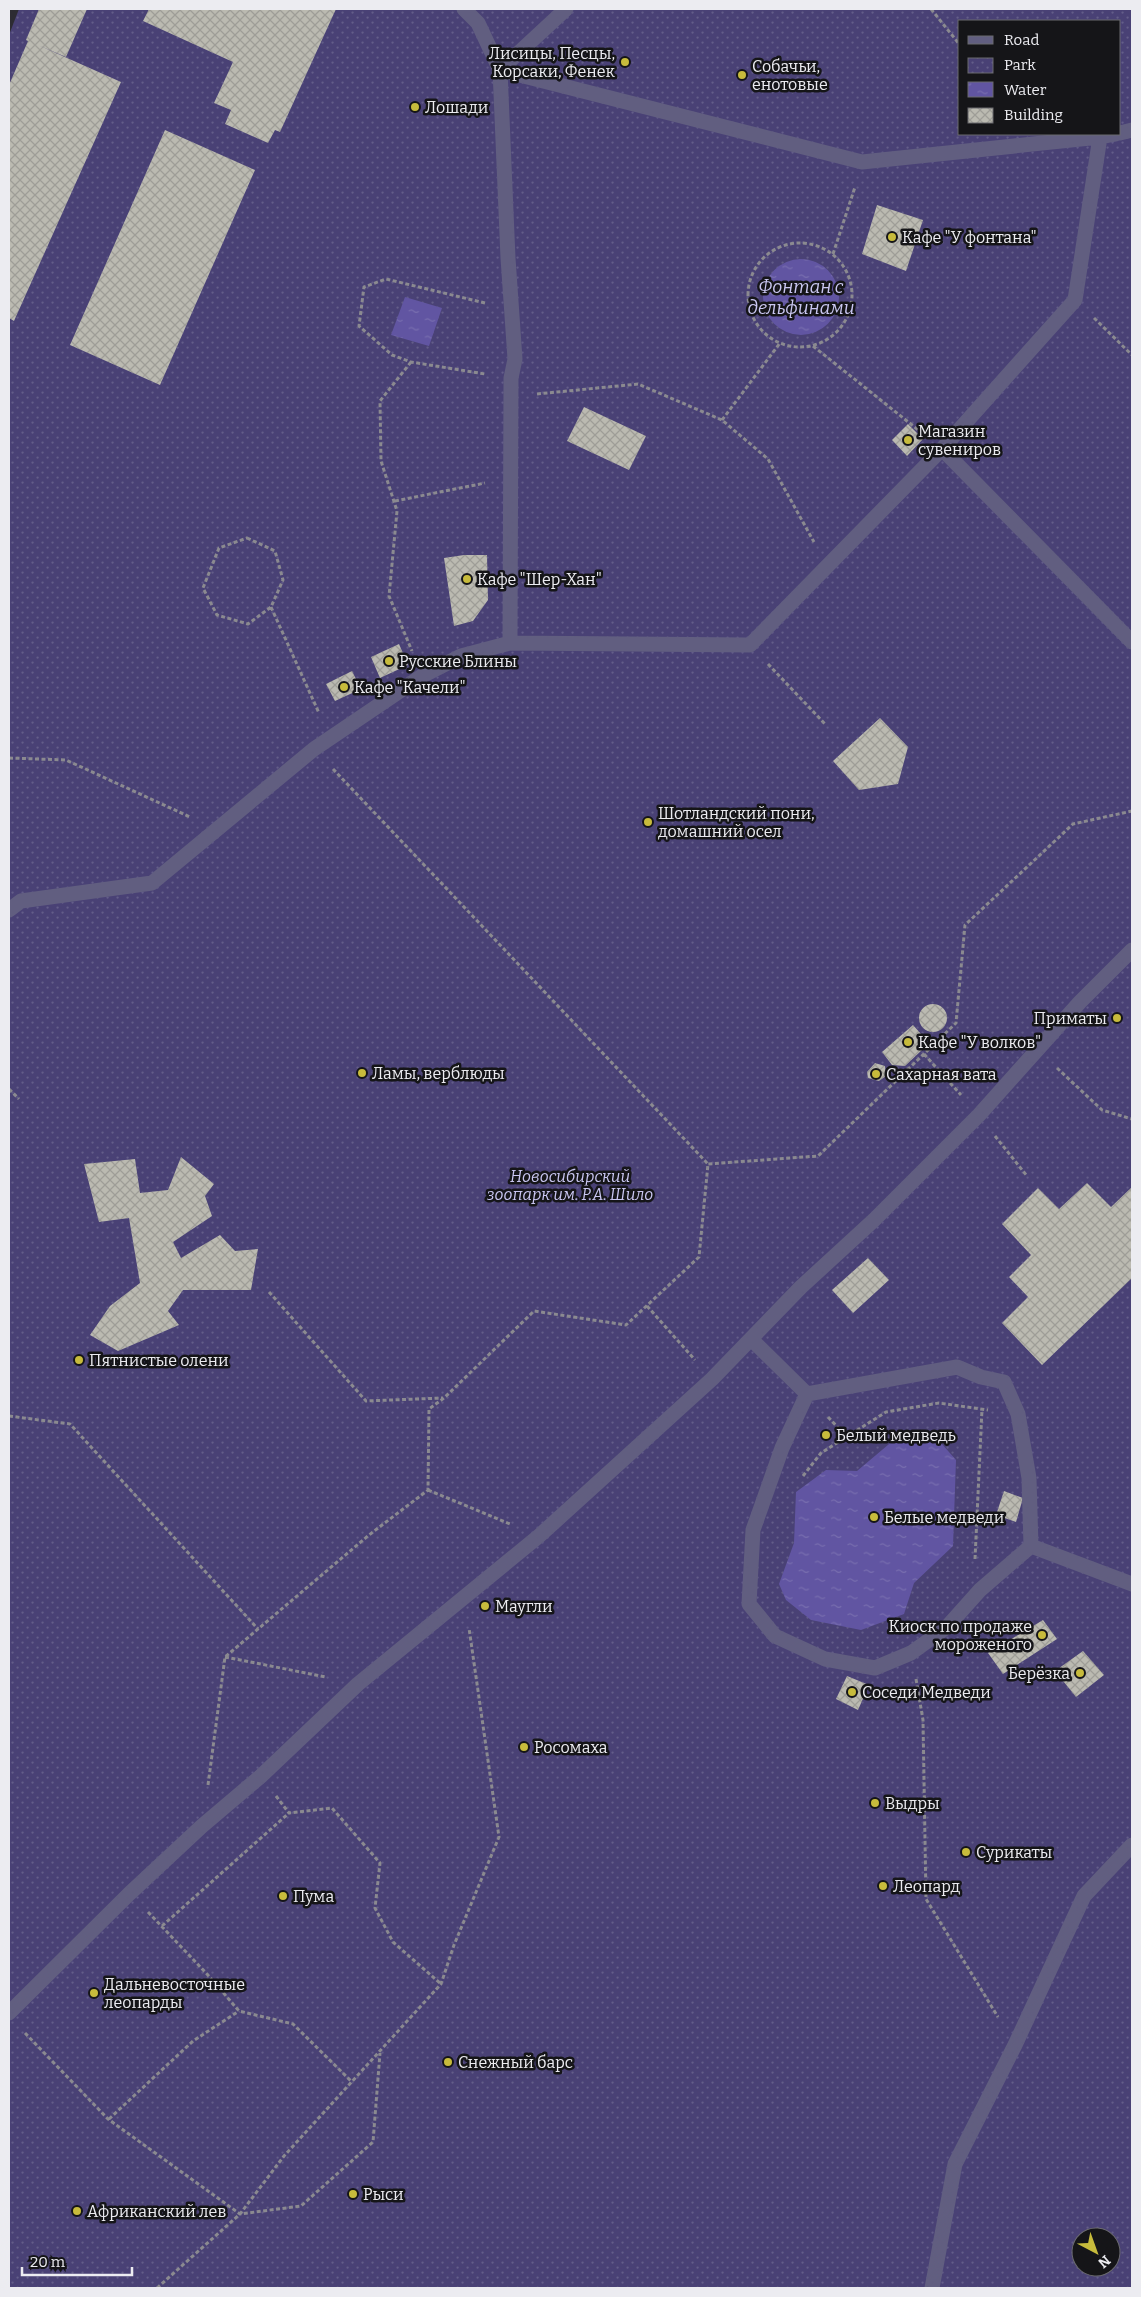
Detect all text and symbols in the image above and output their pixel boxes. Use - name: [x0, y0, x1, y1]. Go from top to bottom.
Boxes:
- legend: [958, 20, 1121, 135]
- text: Road: [1004, 31, 1039, 49]
- place label: Лисицы, Песцы, Корсаки, Фенек: [489, 44, 616, 81]
- marker: Лисицы, Песцы, Корсаки, Фенек: [619, 56, 631, 68]
- text: Park: [1004, 56, 1036, 74]
- place label: Собачьи, енотовые: [752, 57, 828, 94]
- marker: Собачьи, енотовые: [736, 69, 748, 81]
- text: Water: [1004, 81, 1047, 99]
- place label: Лошади: [425, 98, 488, 117]
- marker: Лошади: [409, 101, 421, 113]
- text: Building: [1004, 106, 1063, 124]
- place label: Кафе "У фонтана": [902, 228, 1037, 247]
- marker: Кафе "У фонтана": [886, 231, 898, 243]
- water label: Фонтан с дельфинами: [747, 276, 855, 319]
- place label: Магазин сувениров: [918, 422, 1001, 459]
- marker: Магазин сувениров: [902, 434, 914, 446]
- place label: Кафе "Шер-Хан": [477, 570, 602, 589]
- marker: Кафе "Шер-Хан": [461, 573, 473, 585]
- place label: Русские Блины: [399, 652, 517, 671]
- marker: Русские Блины: [383, 655, 395, 667]
- place label: Кафе "Качели": [354, 678, 466, 697]
- marker: Кафе "Качели": [338, 681, 350, 693]
- place label: Шотландский пони, домашний осел: [658, 804, 815, 841]
- marker: Шотландский пони, домашний осел: [642, 816, 654, 828]
- place label: Приматы: [1033, 1009, 1107, 1028]
- marker: Приматы: [1111, 1012, 1123, 1024]
- place label: Кафе "У волков": [918, 1033, 1041, 1052]
- marker: Кафе "У волков": [902, 1036, 914, 1048]
- place label: Ламы, верблюды: [372, 1064, 505, 1083]
- place label: Сахарная вата: [886, 1065, 997, 1084]
- marker: Ламы, верблюды: [356, 1067, 368, 1079]
- marker: Сахарная вата: [870, 1068, 882, 1080]
- park label: Новосибирский зоопарк им. Р.А. Шило: [487, 1167, 653, 1204]
- place label: Пятнистые олени: [89, 1351, 229, 1370]
- marker: Пятнистые олени: [73, 1354, 85, 1366]
- place label: Белый медведь: [836, 1426, 956, 1445]
- marker: Белый медведь: [820, 1429, 832, 1441]
- place label: Белые медведи: [884, 1508, 1004, 1527]
- marker: Белые медведи: [868, 1511, 880, 1523]
- place label: Маугли: [495, 1597, 552, 1616]
- marker: Маугли: [479, 1600, 491, 1612]
- place label: Киоск по продаже мороженого: [888, 1617, 1032, 1654]
- marker: Киоск по продаже мороженого: [1036, 1629, 1048, 1641]
- place label: Берёзка: [1008, 1664, 1070, 1683]
- marker: Берёзка: [1074, 1667, 1086, 1679]
- place label: Соседи Медведи: [862, 1683, 991, 1702]
- marker: Соседи Медведи: [846, 1686, 858, 1698]
- place label: Росомаха: [534, 1738, 608, 1757]
- marker: Росомаха: [518, 1741, 530, 1753]
- place label: Выдры: [885, 1794, 940, 1813]
- marker: Выдры: [869, 1797, 881, 1809]
- place label: Сурикаты: [976, 1843, 1053, 1862]
- marker: Сурикаты: [960, 1846, 972, 1858]
- place label: Леопард: [893, 1877, 961, 1896]
- marker: Леопард: [877, 1880, 889, 1892]
- place label: Пума: [293, 1887, 334, 1906]
- marker: Пума: [277, 1890, 289, 1902]
- place label: Дальневосточные леопарды: [104, 1975, 245, 2012]
- marker: Дальневосточные леопарды: [88, 1987, 100, 1999]
- place label: Снежный барс: [458, 2053, 573, 2072]
- marker: Снежный барс: [442, 2056, 454, 2068]
- place label: Рыси: [363, 2185, 404, 2204]
- marker: Рыси: [347, 2188, 359, 2200]
- place label: Африканский лев: [87, 2202, 226, 2221]
- marker: Африканский лев: [71, 2205, 83, 2217]
- north arrow: [1071, 2227, 1121, 2277]
- scale bar: [22, 2244, 132, 2276]
- text: N: [1094, 2251, 1114, 2272]
- text: 20 m: [30, 2253, 66, 2271]

